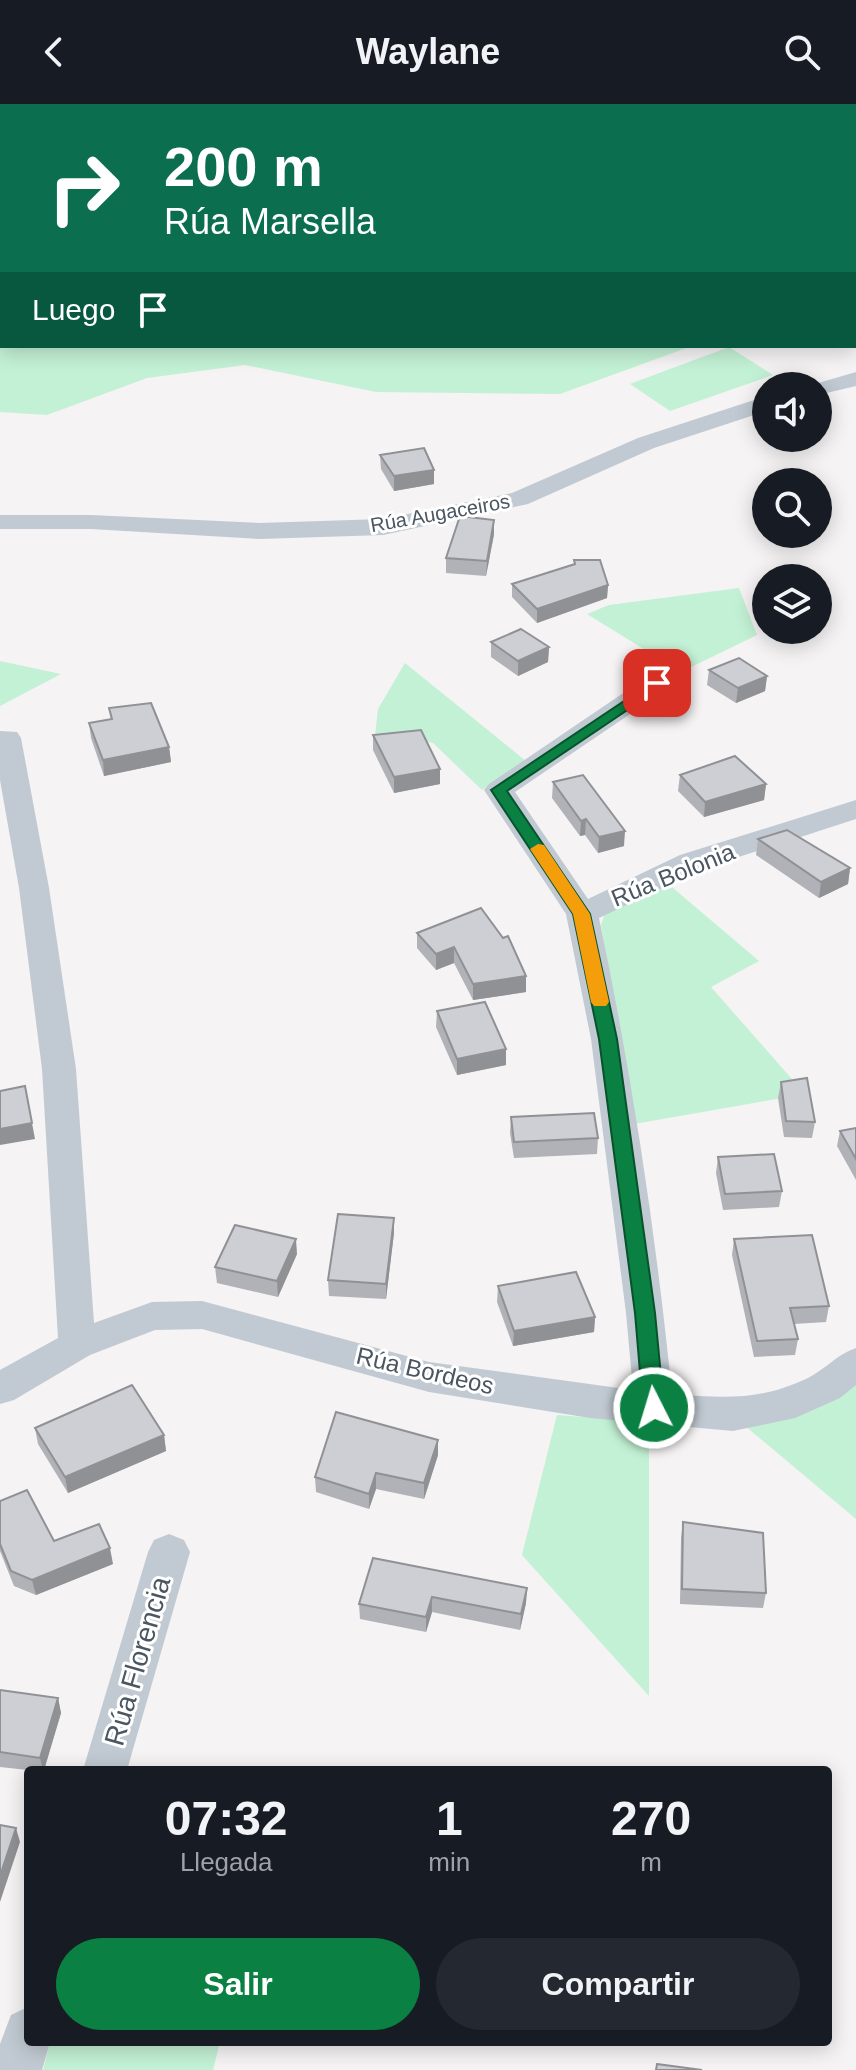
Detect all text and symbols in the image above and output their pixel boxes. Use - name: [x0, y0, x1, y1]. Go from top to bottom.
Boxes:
- icon: back: [32, 30, 76, 74]
- icon: search: [780, 30, 824, 74]
- text: Waylane: [356, 31, 500, 72]
- text: 200 m: [164, 135, 323, 198]
- icon: right: [32, 136, 136, 240]
- text: Rúa Marsella: [164, 201, 376, 242]
- icon: arrive: [131, 288, 175, 332]
- text: Luego: [32, 293, 115, 326]
- map controls: [752, 372, 832, 644]
- button: sound: [752, 372, 832, 452]
- button: search: [752, 468, 832, 548]
- street label: Rúa Augaceiros: [369, 490, 511, 536]
- button: layers: [752, 564, 832, 644]
- pin: [623, 649, 691, 717]
- icon: arrive: [635, 661, 679, 705]
- street label: Rúa Bolonia: [607, 837, 739, 912]
- street label: Rúa Bordeos: [354, 1342, 496, 1399]
- position arrow: [612, 1366, 696, 1450]
- street label: Rúa Florencia: [99, 1573, 177, 1749]
- text: 07:32: [165, 1792, 288, 1845]
- text: 1: [436, 1792, 463, 1845]
- text: 270: [611, 1792, 691, 1845]
- text: Llegada: [180, 1847, 272, 1877]
- text: min: [428, 1847, 470, 1877]
- text: m: [640, 1847, 662, 1877]
- button: Salir: [56, 1938, 420, 2030]
- button: Compartir: [436, 1938, 800, 2030]

